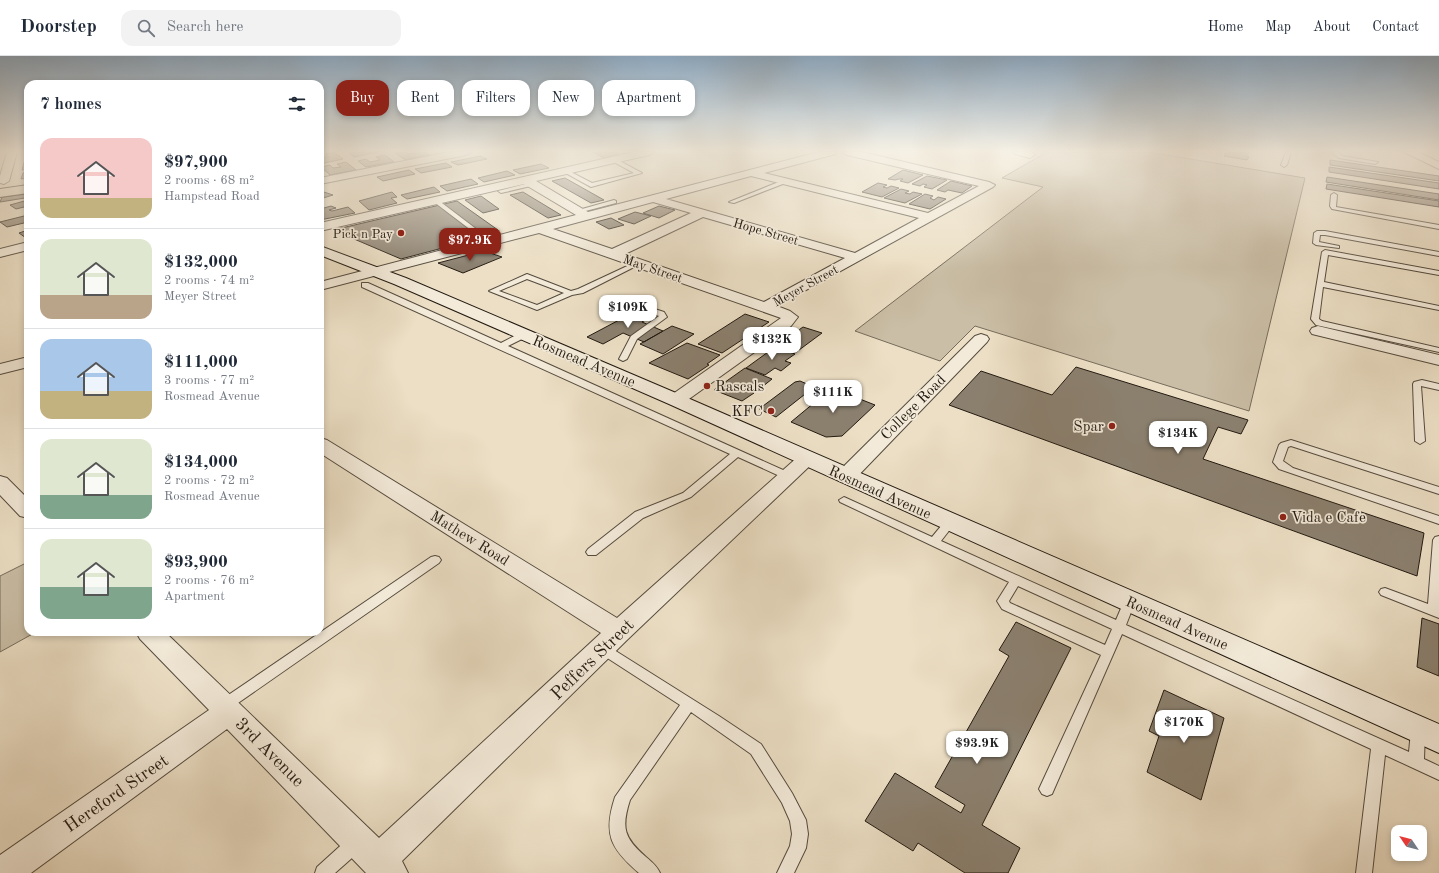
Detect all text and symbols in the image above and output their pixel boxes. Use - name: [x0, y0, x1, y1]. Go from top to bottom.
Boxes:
- search box: [121, 10, 401, 46]
- icon: search: [135, 17, 157, 39]
- text: Doorstep: [20, 18, 97, 37]
- text: Search here: [167, 20, 244, 35]
- text: Home: [1208, 20, 1243, 34]
- text: Map: [1265, 20, 1291, 34]
- text: About: [1313, 20, 1350, 34]
- text: Contact: [1372, 20, 1419, 34]
- chip: Buy: [336, 80, 389, 116]
- chip: Rent: [397, 80, 454, 116]
- chip: Filters: [462, 80, 530, 116]
- chip: New: [538, 80, 594, 116]
- chip: Apartment: [602, 80, 695, 116]
- icon: filters: [286, 93, 308, 115]
- text: 7 homes: [40, 96, 102, 113]
- icon: home: [72, 154, 120, 202]
- text: $97,900: [164, 154, 228, 171]
- text: 2 rooms · 68 m²: [164, 174, 254, 187]
- text: Hampstead Road: [164, 190, 260, 203]
- street label: Hope Street: [731, 217, 800, 248]
- place label: Pick n Pay: [333, 228, 393, 241]
- marker: Pick n Pay: [396, 228, 406, 238]
- pin: $97.9K: [437, 228, 503, 262]
- text: $97.9K: [448, 234, 492, 247]
- street label: May Street: [621, 253, 684, 286]
- text: $132,000: [164, 254, 238, 271]
- icon: home: [72, 255, 120, 303]
- street label: Meyer Street: [771, 263, 841, 310]
- text: 2 rooms · 74 m²: [164, 274, 254, 287]
- text: Meyer Street: [164, 290, 237, 303]
- pin: $109K: [600, 295, 656, 329]
- text: $109K: [608, 301, 648, 314]
- pin: $132K: [744, 327, 800, 361]
- text: $132K: [752, 333, 792, 346]
- street label: Rosmead Avenue: [530, 334, 637, 391]
- text: $111,000: [164, 354, 238, 371]
- icon: home: [72, 355, 120, 403]
- street label: College Road: [879, 373, 950, 443]
- text: 3 rooms · 77 m²: [164, 374, 254, 387]
- place label: Rascals: [715, 380, 764, 395]
- pin: $111K: [805, 380, 861, 414]
- marker: Rascals: [702, 381, 712, 391]
- text: $111K: [813, 386, 853, 399]
- text: Rosmead Avenue: [164, 390, 260, 403]
- place label: KFC: [731, 405, 763, 420]
- marker: KFC: [766, 406, 776, 416]
- place label: Spar: [1073, 420, 1104, 435]
- marker: Spar: [1107, 421, 1117, 431]
- pin: $134K: [1150, 421, 1206, 455]
- text: $134K: [1158, 427, 1198, 440]
- text: $134,000: [164, 454, 238, 471]
- icon: home: [72, 455, 120, 503]
- street label: Rosmead Avenue: [826, 464, 933, 523]
- text: 2 rooms · 72 m²: [164, 474, 254, 487]
- text: Rosmead Avenue: [164, 490, 260, 503]
- street label: Mathew Road: [427, 509, 511, 569]
- place label: Vida e Cafe: [1291, 511, 1366, 526]
- marker: Vida e Cafe: [1278, 512, 1288, 522]
- text: $93,900: [164, 554, 228, 571]
- icon: home: [72, 555, 120, 603]
- text: 2 rooms · 76 m²: [164, 574, 254, 587]
- text: Apartment: [164, 590, 225, 603]
- street label: Rosmead Avenue: [1123, 595, 1230, 654]
- street label: Peffers Street: [548, 616, 638, 704]
- pin: $170K: [1156, 710, 1212, 744]
- street label: 3rd Avenue: [231, 715, 307, 791]
- text: $170K: [1164, 716, 1204, 729]
- pin: $93.9K: [944, 731, 1010, 765]
- text: $93.9K: [955, 737, 999, 750]
- street label: Hereford Street: [61, 751, 172, 836]
- north arrow: [1391, 825, 1427, 861]
- map controls: [1391, 825, 1427, 861]

